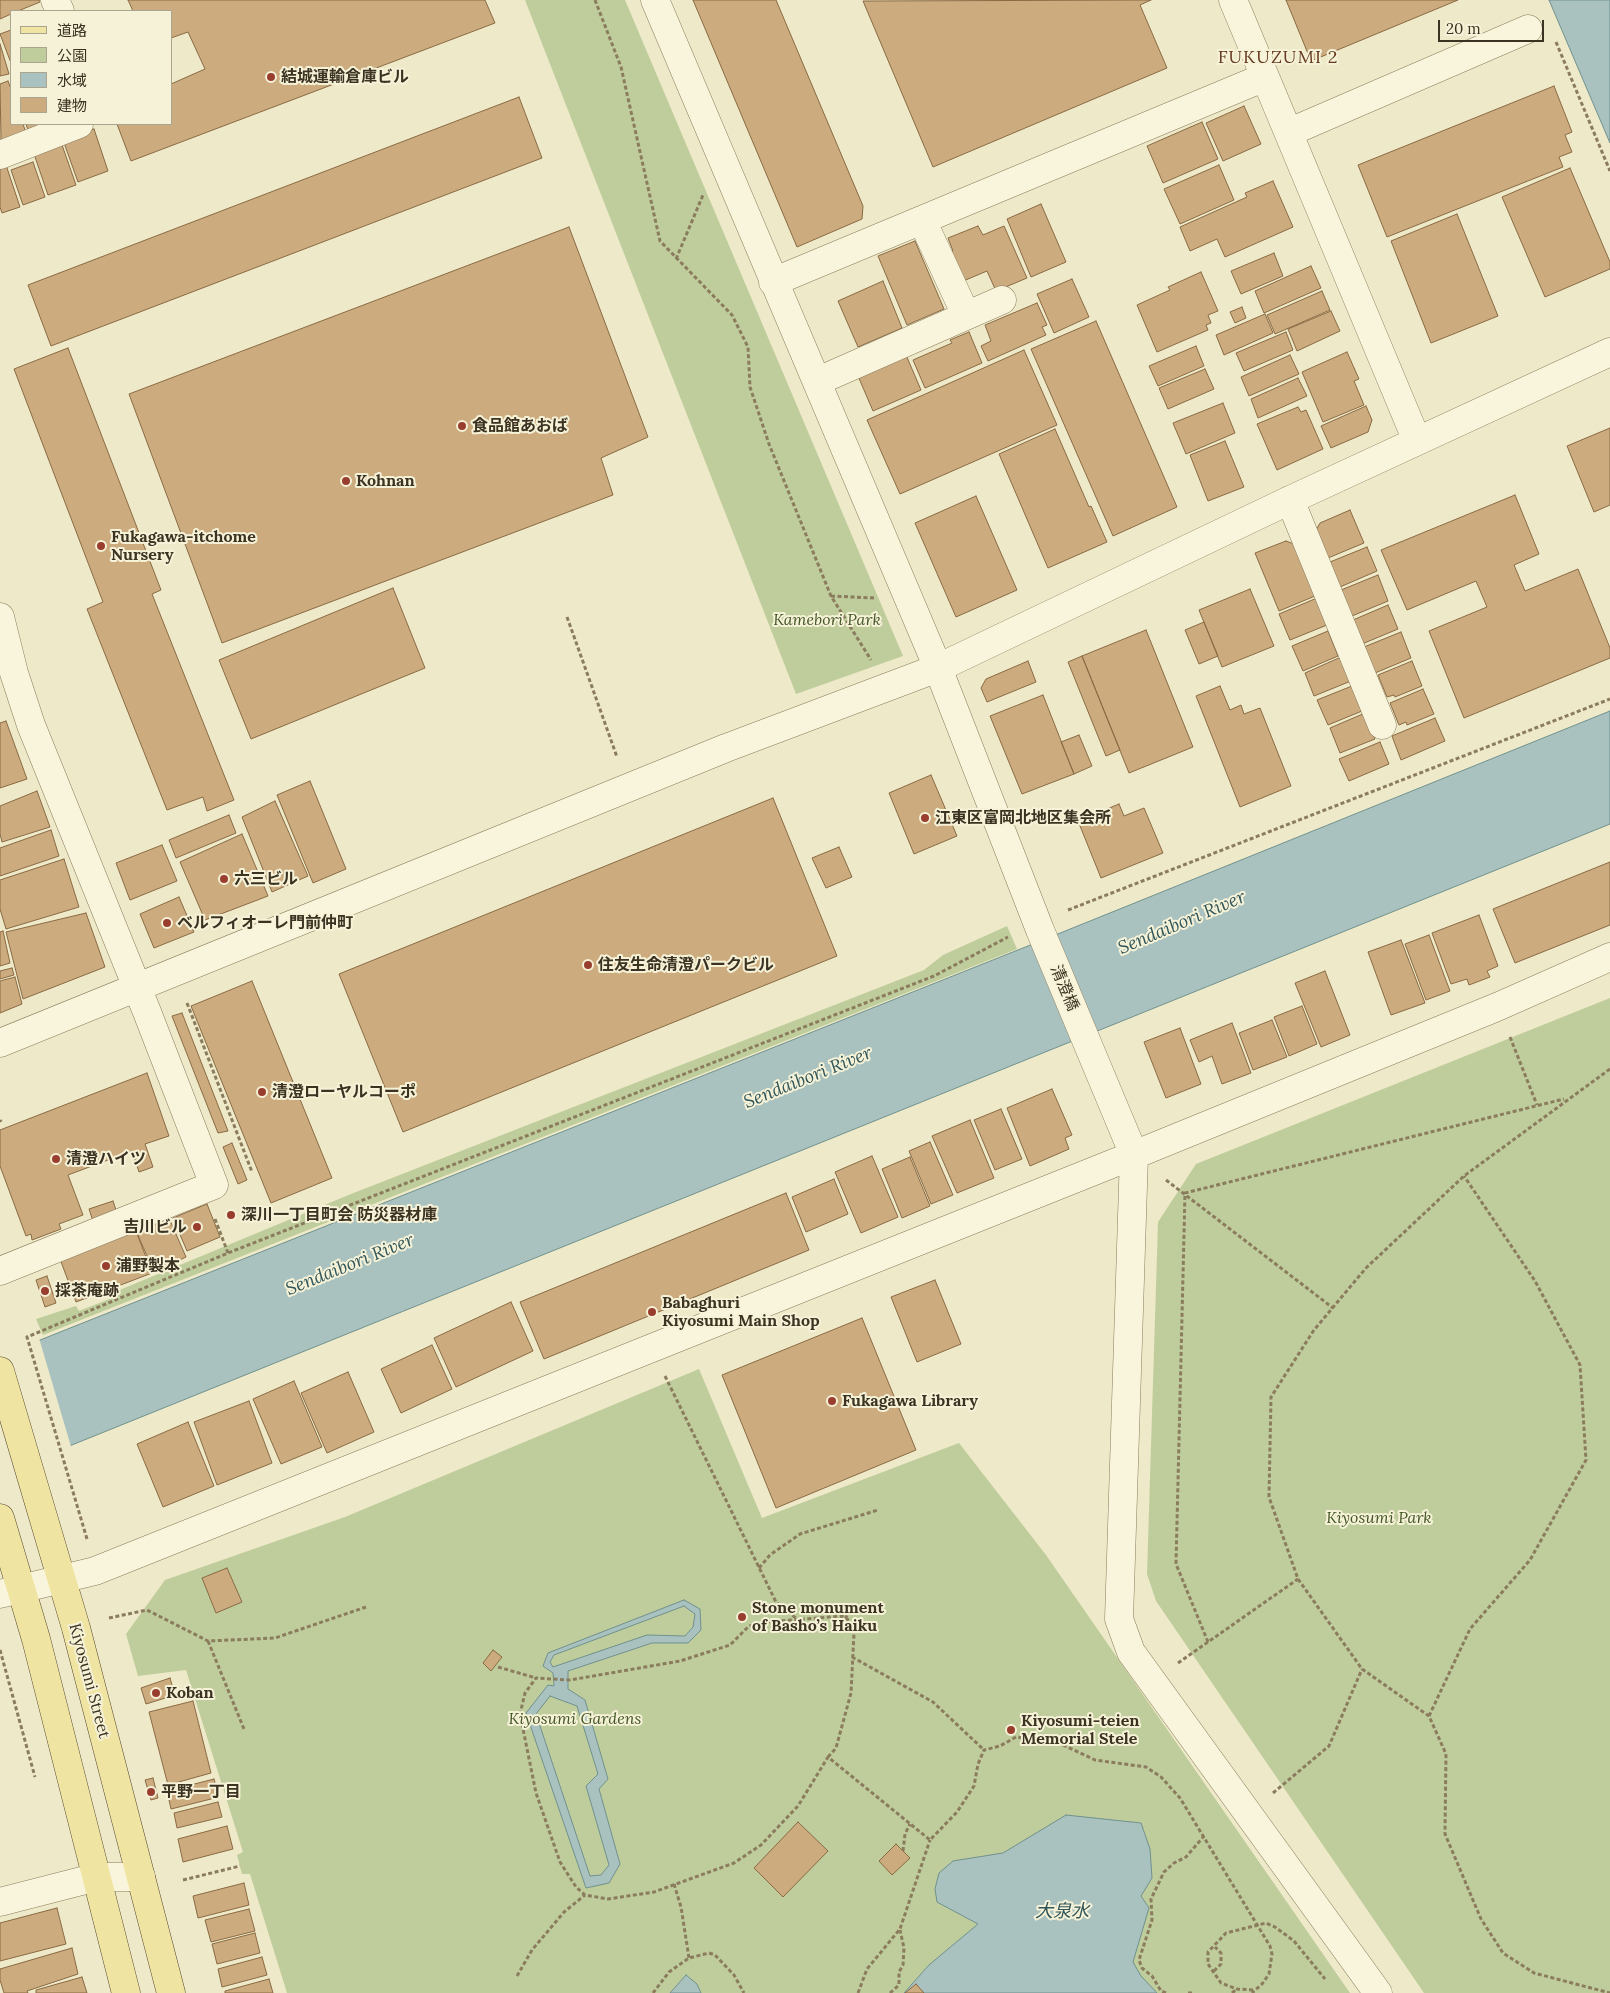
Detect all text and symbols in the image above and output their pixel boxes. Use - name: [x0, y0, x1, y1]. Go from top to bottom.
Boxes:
- legend: [10, 10, 172, 125]
- scale bar: [1440, 10, 1546, 42]
- text: 20 m: [1446, 19, 1481, 38]
- text: 道路: [57, 21, 87, 40]
- text: 公園: [57, 46, 87, 65]
- district label: FUKUZUMI 2: [1216, 47, 1340, 69]
- place label: 結城運輸倉庫ビル: [281, 67, 409, 87]
- text: 水域: [57, 71, 87, 90]
- marker: 結城運輸倉庫ビル: [265, 71, 277, 83]
- text: 建物: [57, 96, 87, 115]
- place label: 食品館あおば: [472, 416, 568, 436]
- marker: 食品館あおば: [456, 420, 468, 432]
- place label: Kohnan: [356, 471, 415, 491]
- marker: Kohnan: [340, 475, 352, 487]
- place label: Fukagawa-itchome Nursery: [111, 527, 256, 565]
- marker: Fukagawa-itchome Nursery: [95, 540, 107, 552]
- park label: Kamebori Park: [773, 610, 881, 630]
- place label: 江東区富岡北地区集会所: [935, 808, 1111, 828]
- marker: 江東区富岡北地区集会所: [919, 812, 931, 824]
- place label: 六三ビル: [234, 869, 298, 889]
- marker: 六三ビル: [218, 873, 230, 885]
- water label: Sendaibori River: [1115, 886, 1249, 960]
- place label: ベルフィオーレ門前仲町: [177, 913, 353, 933]
- marker: ベルフィオーレ門前仲町: [161, 917, 173, 929]
- place label: 住友生命清澄パークビル: [598, 955, 774, 975]
- marker: 住友生命清澄パークビル: [582, 959, 594, 971]
- street label: 清澄橋: [1046, 962, 1082, 1014]
- water label: Sendaibori River: [741, 1042, 875, 1114]
- place label: 清澄ローヤルコーポ: [272, 1082, 416, 1102]
- marker: 清澄ローヤルコーポ: [256, 1086, 268, 1098]
- place label: 清澄ハイツ: [66, 1149, 146, 1169]
- marker: 清澄ハイツ: [50, 1153, 62, 1165]
- place label: 深川一丁目町会 防災器材庫: [241, 1205, 437, 1225]
- marker: 深川一丁目町会 防災器材庫: [225, 1209, 237, 1221]
- place label: 吉川ビル: [123, 1217, 187, 1237]
- marker: 吉川ビル: [191, 1221, 203, 1233]
- water label: Sendaibori River: [283, 1229, 417, 1301]
- place label: 浦野製本: [116, 1256, 180, 1276]
- marker: 浦野製本: [100, 1260, 112, 1272]
- place label: 採茶庵跡: [55, 1281, 119, 1301]
- marker: 採茶庵跡: [39, 1285, 51, 1297]
- place label: Babaghuri Kiyosumi Main Shop: [662, 1293, 820, 1331]
- marker: Babaghuri Kiyosumi Main Shop: [646, 1306, 658, 1318]
- place label: Fukagawa Library: [842, 1391, 978, 1411]
- marker: Fukagawa Library: [826, 1395, 838, 1407]
- park label: Kiyosumi Park: [1326, 1508, 1432, 1528]
- place label: Stone monument of Basho’s Haiku: [752, 1598, 884, 1636]
- marker: Stone monument of Basho’s Haiku: [736, 1611, 748, 1623]
- street label: Kiyosumi Street: [64, 1621, 114, 1741]
- place label: Koban: [166, 1683, 214, 1703]
- marker: Koban: [150, 1687, 162, 1699]
- park label: Kiyosumi Gardens: [509, 1709, 641, 1729]
- place label: Kiyosumi-teien Memorial Stele: [1021, 1711, 1139, 1749]
- marker: Kiyosumi-teien Memorial Stele: [1005, 1724, 1017, 1736]
- place label: 平野一丁目: [161, 1782, 241, 1802]
- marker: 平野一丁目: [145, 1786, 157, 1798]
- water label: 大泉水: [1035, 1901, 1089, 1923]

